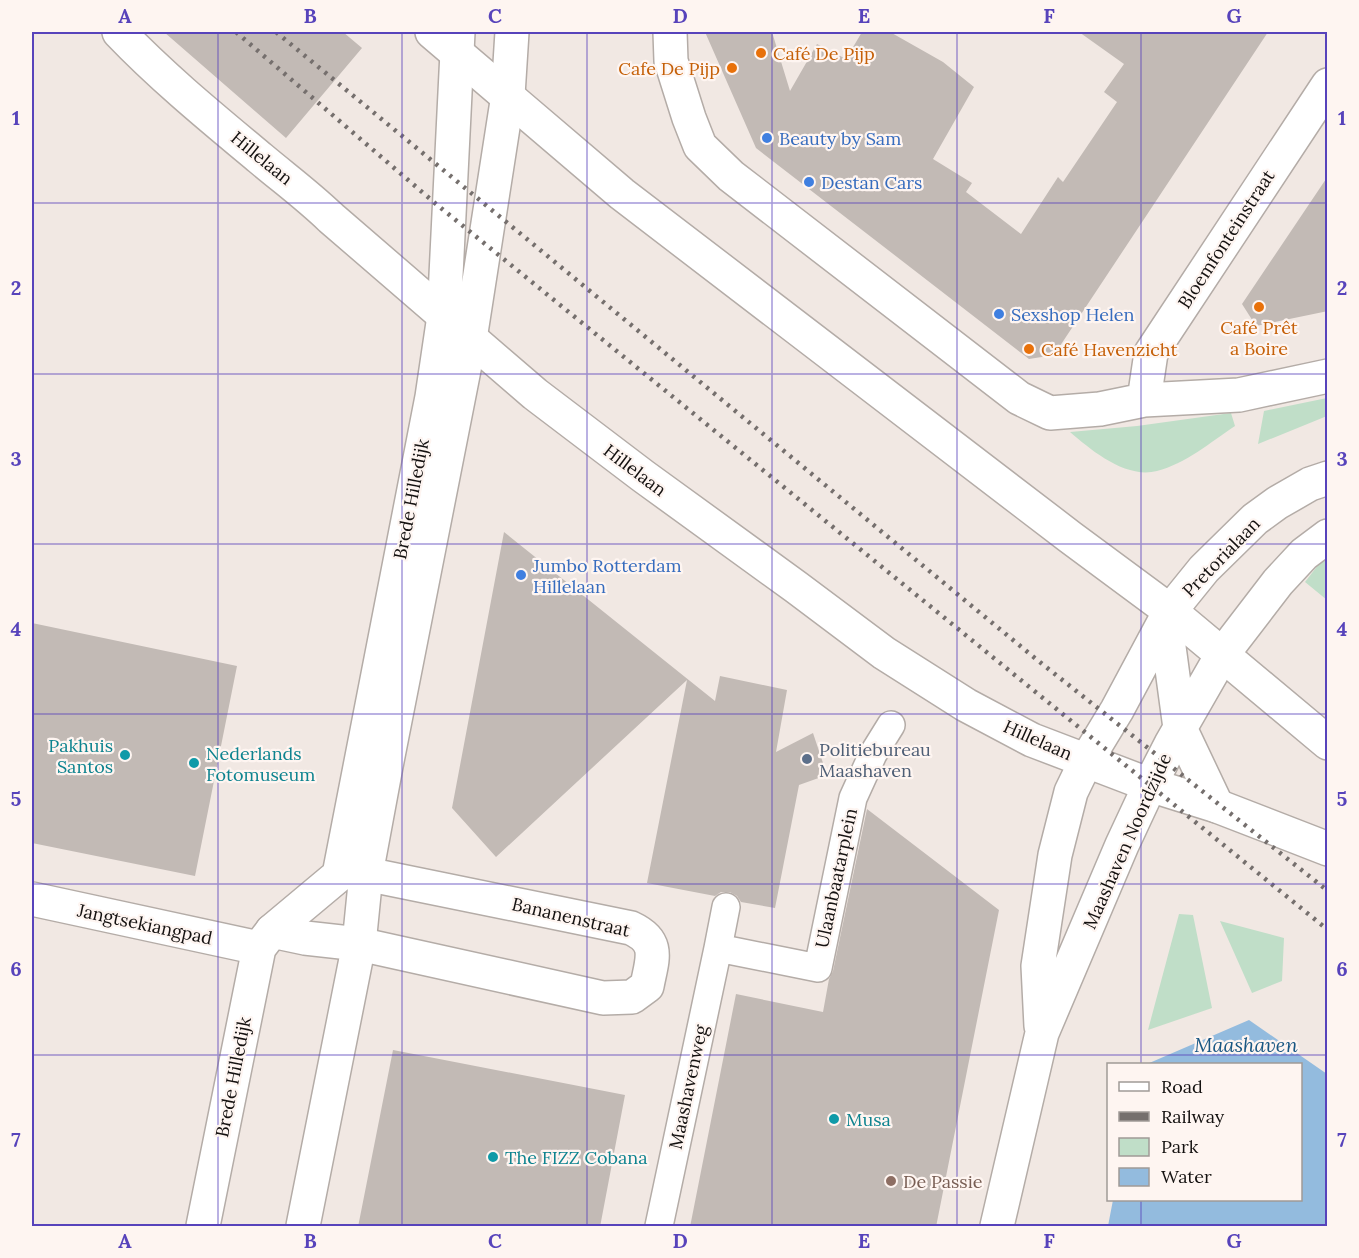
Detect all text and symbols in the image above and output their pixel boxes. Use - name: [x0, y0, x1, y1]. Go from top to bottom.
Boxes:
- text: A: [118, 3, 132, 28]
- text: B: [303, 3, 317, 28]
- text: C: [488, 3, 502, 28]
- text: D: [672, 3, 688, 28]
- text: E: [858, 3, 870, 28]
- text: F: [1043, 3, 1055, 28]
- text: G: [1226, 3, 1242, 28]
- place label: Café De Pijp: [773, 42, 875, 65]
- marker: Café De Pijp: [754, 46, 768, 60]
- place label: Cafe De Pijp: [618, 57, 720, 80]
- marker: Cafe De Pijp: [725, 61, 739, 75]
- text: 1: [12, 105, 20, 130]
- text: 1: [1338, 105, 1346, 130]
- street label: Hillelaan: [226, 126, 298, 190]
- place label: Beauty by Sam: [779, 127, 901, 150]
- marker: Beauty by Sam: [760, 131, 774, 145]
- street label: Bloemfonteinstraat: [1173, 165, 1279, 313]
- place label: Destan Cars: [821, 171, 922, 194]
- marker: Destan Cars: [802, 175, 816, 189]
- text: 2: [11, 275, 21, 300]
- text: 2: [1337, 275, 1347, 300]
- marker: Café Prêt a Boire: [1252, 300, 1266, 314]
- place label: Sexshop Helen: [1011, 303, 1135, 326]
- marker: Sexshop Helen: [992, 307, 1006, 321]
- place label: Café Prêt a Boire: [1220, 316, 1298, 360]
- place label: Café Havenzicht: [1041, 338, 1177, 361]
- marker: Café Havenzicht: [1022, 342, 1036, 356]
- street label: Brede Hilledijk: [388, 436, 434, 561]
- street label: Hillelaan: [599, 439, 671, 501]
- text: 3: [10, 446, 22, 471]
- text: 3: [1336, 446, 1348, 471]
- street label: Pretorialaan: [1177, 512, 1265, 602]
- place label: Jumbo Rotterdam Hillelaan: [532, 554, 682, 598]
- marker: Jumbo Rotterdam Hillelaan: [514, 568, 528, 582]
- text: 4: [11, 616, 22, 641]
- text: 4: [1337, 616, 1348, 641]
- street label: Hillelaan: [1000, 715, 1076, 765]
- place label: Pakhuis Santos: [48, 734, 113, 778]
- place label: Politiebureau Maashaven: [819, 738, 931, 782]
- place label: Nederlands Fotomuseum: [206, 742, 315, 786]
- marker: Pakhuis Santos: [118, 748, 132, 762]
- street label: Maashaven Noordzijde: [1078, 749, 1176, 933]
- marker: Politiebureau Maashaven: [800, 752, 814, 766]
- marker: Nederlands Fotomuseum: [187, 756, 201, 770]
- text: 5: [11, 786, 22, 811]
- text: 5: [1337, 786, 1348, 811]
- street label: Ulaanbaatarplein: [810, 806, 862, 950]
- street label: Bananenstraat: [510, 892, 632, 942]
- street label: Jangtsekiangpad: [74, 898, 215, 950]
- text: 6: [10, 956, 22, 981]
- text: 6: [1336, 956, 1348, 981]
- street label: Brede Hilledijk: [210, 1014, 256, 1139]
- street label: Maashavenweg: [664, 1022, 713, 1151]
- water label: Maashaven: [1194, 1032, 1298, 1057]
- legend: [1107, 1063, 1302, 1201]
- text: Road: [1161, 1075, 1203, 1098]
- text: Railway: [1161, 1105, 1225, 1128]
- place label: Musa: [846, 1108, 891, 1131]
- marker: Musa: [827, 1112, 841, 1126]
- text: 7: [11, 1127, 21, 1152]
- text: 7: [1337, 1127, 1347, 1152]
- text: Park: [1161, 1135, 1199, 1158]
- place label: The FIZZ Cobana: [505, 1146, 647, 1169]
- marker: The FIZZ Cobana: [486, 1150, 500, 1164]
- text: Water: [1161, 1165, 1212, 1188]
- place label: De Passie: [903, 1170, 983, 1193]
- marker: De Passie: [884, 1174, 898, 1188]
- text: A: [118, 1228, 132, 1253]
- text: B: [303, 1228, 317, 1253]
- text: C: [488, 1228, 502, 1253]
- text: D: [672, 1228, 688, 1253]
- text: E: [858, 1228, 870, 1253]
- text: F: [1043, 1228, 1055, 1253]
- text: G: [1226, 1228, 1242, 1253]

